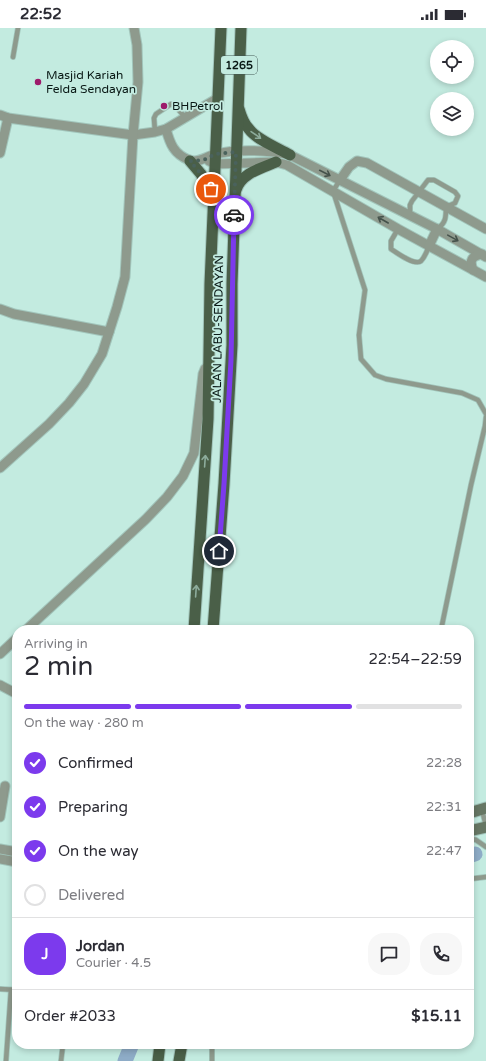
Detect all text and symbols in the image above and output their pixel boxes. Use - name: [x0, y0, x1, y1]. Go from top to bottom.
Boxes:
- text: 22:52: [20, 5, 62, 23]
- map controls: [430, 40, 474, 136]
- button: locate: [430, 40, 474, 84]
- road number: 1265: [221, 56, 257, 74]
- place label: Masjid Kariah Felda Sendayan: [46, 68, 136, 96]
- marker: Masjid Kariah Felda Sendayan: [33, 77, 43, 87]
- button: layers: [430, 92, 474, 136]
- place label: BHPetrol: [172, 99, 223, 113]
- marker: BHPetrol: [159, 101, 169, 111]
- one-way arrow: [251, 131, 262, 139]
- one-way arrow: [319, 170, 331, 177]
- pin: [194, 172, 228, 206]
- icon: bag: [200, 178, 222, 200]
- courier: [214, 195, 254, 235]
- icon: car: [223, 204, 245, 226]
- one-way arrow: [377, 216, 389, 224]
- one-way arrow: [447, 235, 459, 243]
- street label: JALAN LABU-SENDAYAN: [210, 255, 226, 403]
- one-way arrow: [202, 455, 209, 468]
- pin: [202, 534, 236, 568]
- icon: home: [208, 540, 230, 562]
- one-way arrow: [193, 585, 200, 598]
- text: Arriving in: [24, 636, 88, 652]
- text: 22:54–22:59: [368, 650, 462, 668]
- text: 2 min: [24, 651, 93, 682]
- text: On the way · 280 m: [24, 715, 144, 731]
- icon: check: [24, 752, 46, 774]
- text: Confirmed: [58, 754, 133, 772]
- text: 22:28: [426, 755, 462, 771]
- icon: check: [24, 796, 46, 818]
- text: Preparing: [58, 798, 128, 816]
- text: 22:31: [426, 799, 462, 815]
- icon: check: [24, 840, 46, 862]
- text: On the way: [58, 842, 138, 860]
- text: 22:47: [426, 843, 462, 859]
- text: Delivered: [58, 886, 125, 904]
- button: chat: [368, 933, 410, 975]
- button: phone: [420, 933, 462, 975]
- text: Jordan: [76, 937, 125, 955]
- text: J: [42, 945, 49, 963]
- text: Courier · 4.5: [76, 955, 151, 971]
- text: Order #2033: [24, 1007, 116, 1025]
- text: $15.11: [411, 1007, 462, 1025]

